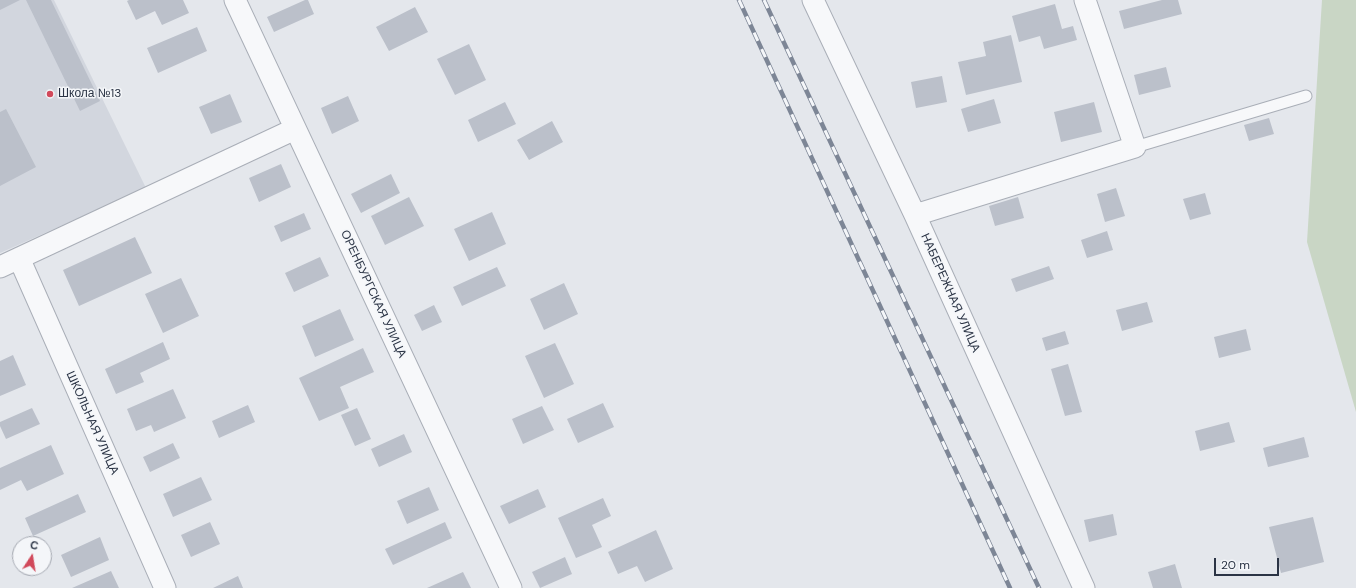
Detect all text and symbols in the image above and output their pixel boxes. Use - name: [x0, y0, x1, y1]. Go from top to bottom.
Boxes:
- place label: Школа №13: [58, 87, 121, 101]
- marker: Школа №13: [45, 89, 55, 99]
- street label: ОРЕНБУРГСКАЯ УЛИЦА: [337, 228, 409, 360]
- street label: НАБЕРЕЖНАЯ УЛИЦА: [917, 231, 983, 355]
- street label: ШКОЛЬНАЯ УЛИЦА: [63, 369, 121, 477]
- north arrow: [12, 536, 52, 576]
- text: С: [29, 538, 40, 553]
- scale bar: [1216, 550, 1281, 576]
- text: 20 m: [1221, 557, 1250, 573]

